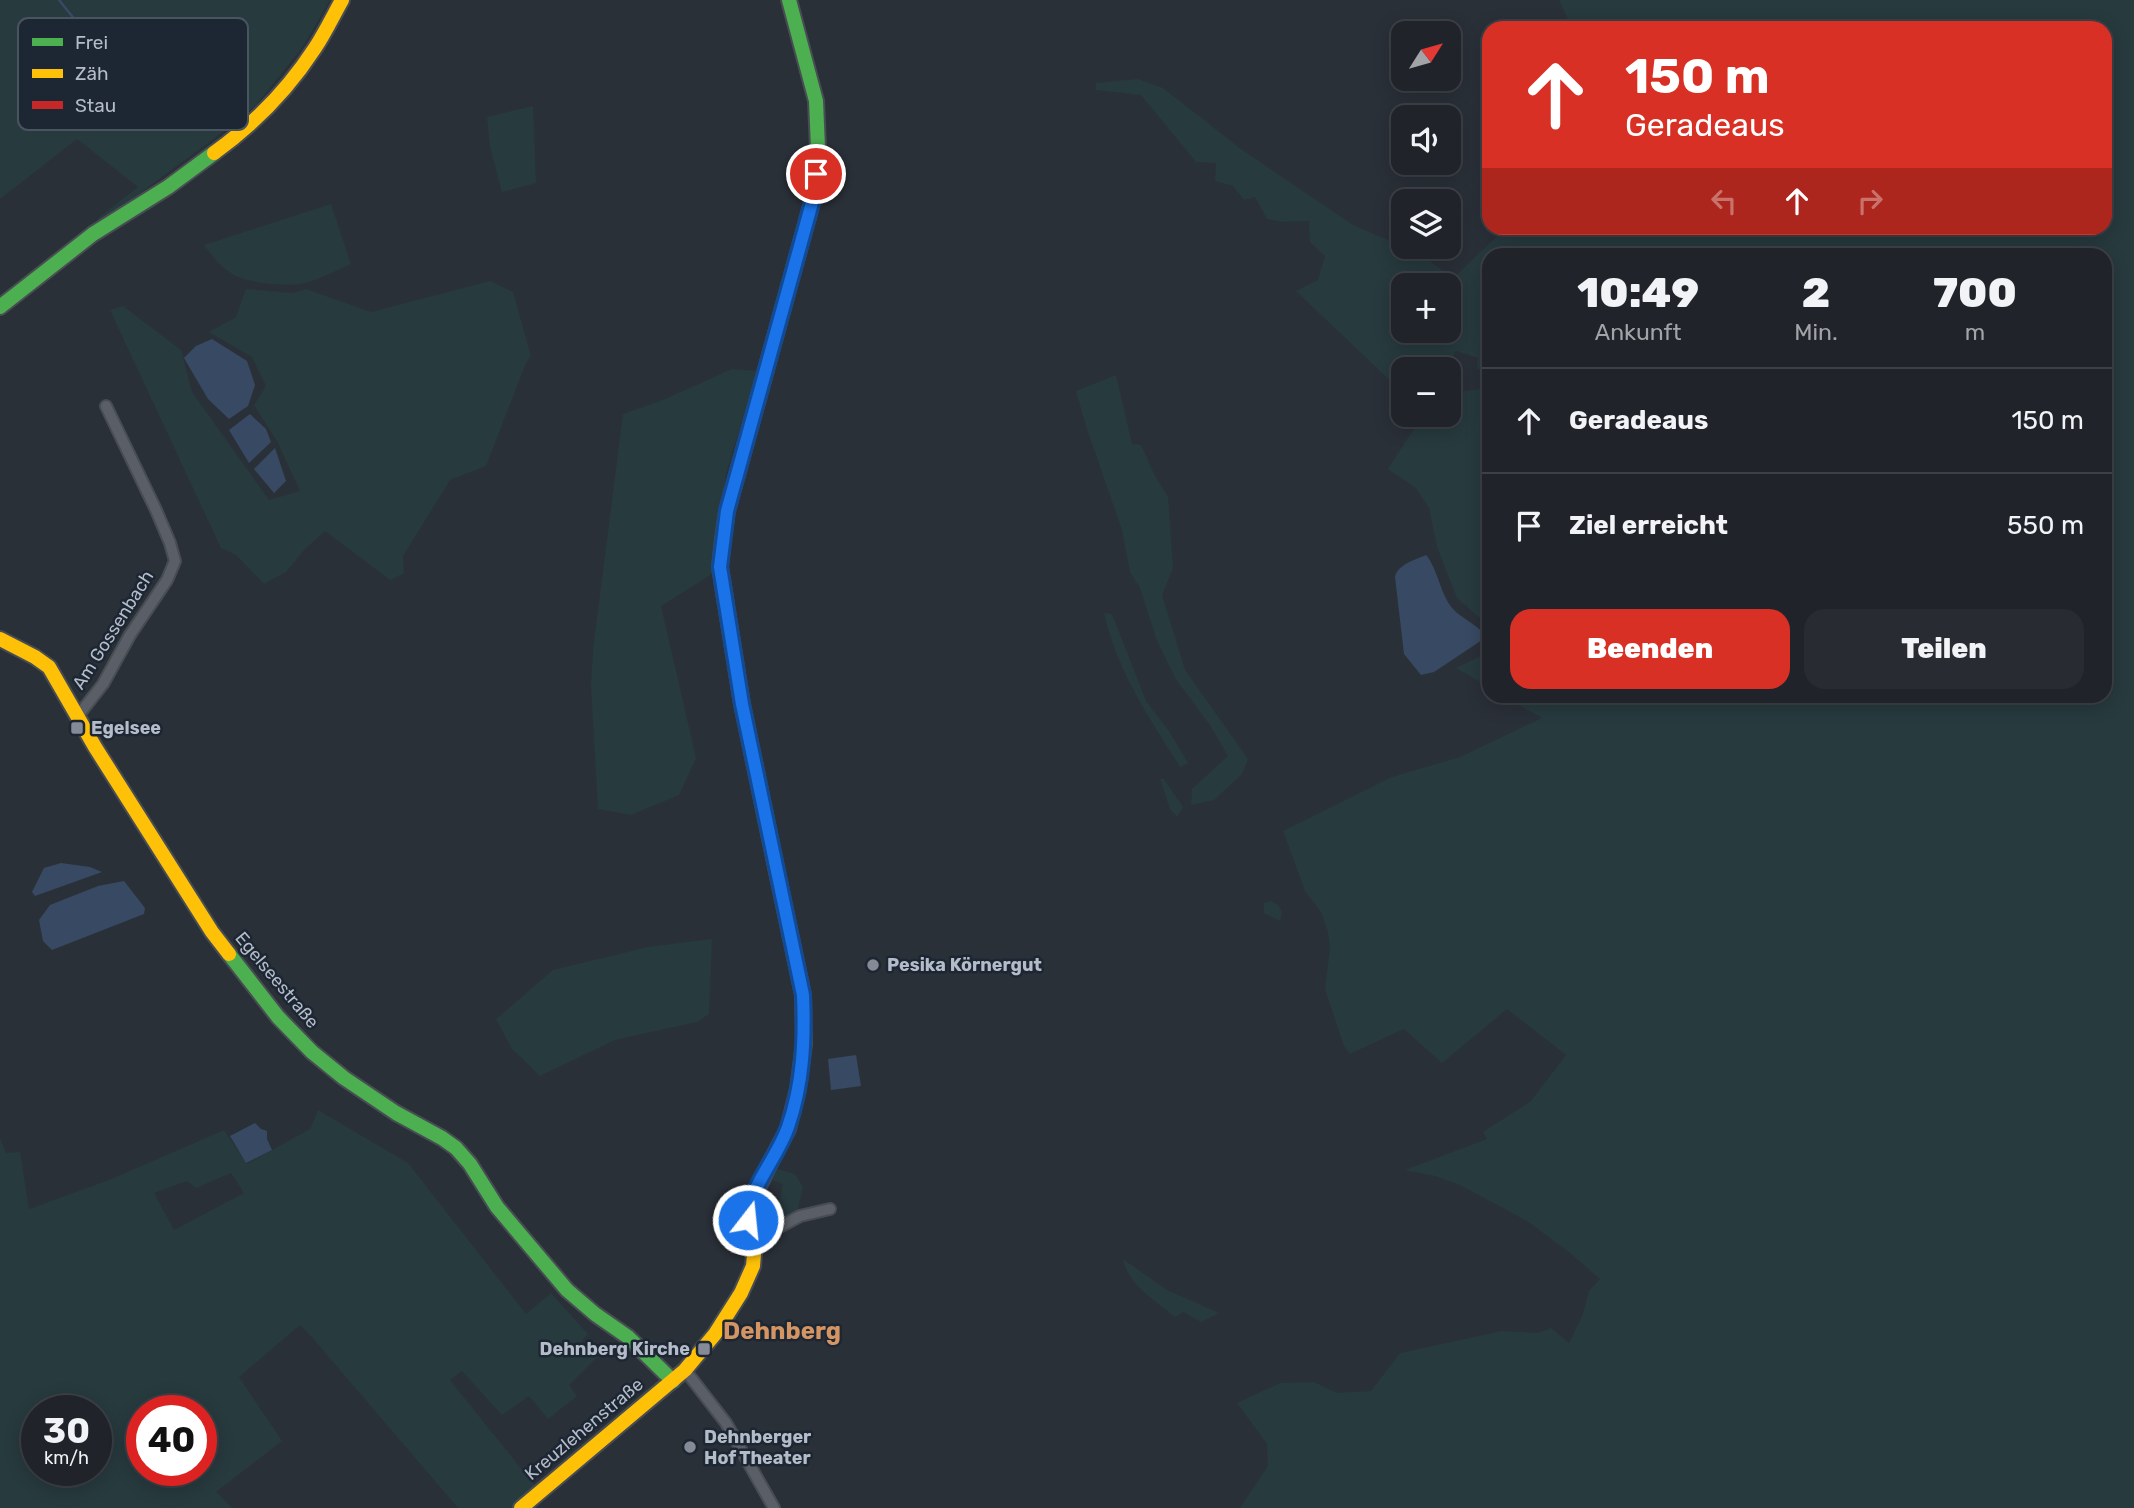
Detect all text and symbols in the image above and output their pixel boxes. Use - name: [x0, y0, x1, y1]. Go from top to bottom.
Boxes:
- legend: [18, 18, 248, 130]
- north arrow: [1391, 21, 1461, 91]
- map controls: [1391, 21, 1461, 427]
- text: Frei: [75, 31, 108, 54]
- text: 150 m: [1625, 47, 1770, 105]
- icon: ahead: [1510, 49, 1601, 140]
- text: Zäh: [75, 62, 108, 85]
- text: Stau: [75, 94, 116, 117]
- button: sound: [1391, 105, 1461, 175]
- text: Geradeaus: [1625, 106, 1784, 144]
- pin: [786, 144, 846, 204]
- icon: arrive: [797, 155, 835, 193]
- icon: left: [1705, 182, 1743, 220]
- icon: ahead: [1778, 182, 1816, 220]
- icon: right: [1851, 182, 1889, 220]
- button: layers: [1391, 189, 1461, 259]
- text: 10:49: [1577, 268, 1699, 318]
- text: 2: [1802, 268, 1830, 318]
- text: 700: [1933, 268, 2017, 318]
- button: +: [1391, 273, 1461, 343]
- text: Ankunft: [1595, 318, 1681, 346]
- text: Min.: [1794, 318, 1838, 346]
- text: m: [1965, 318, 1985, 346]
- button: −: [1391, 357, 1461, 427]
- icon: ahead: [1510, 402, 1548, 440]
- text: Geradeaus: [1569, 405, 1708, 436]
- text: 150 m: [2011, 405, 2084, 436]
- icon: arrive: [1510, 507, 1548, 545]
- text: Ziel erreicht: [1569, 510, 1728, 541]
- text: 550 m: [2007, 510, 2084, 541]
- street label: Am Gossenbach: [68, 567, 158, 693]
- button: Beenden: [1510, 609, 1790, 689]
- button: Teilen: [1804, 609, 2084, 689]
- place label: Egelsee: [91, 717, 161, 739]
- marker: Egelsee: [69, 720, 85, 736]
- street label: Egelseestraße: [230, 927, 324, 1033]
- place label: Pesika Körnergut: [887, 954, 1042, 976]
- marker: Pesika Körnergut: [865, 957, 881, 973]
- position arrow: [711, 1183, 785, 1257]
- district label: Dehnberg: [723, 1317, 841, 1345]
- place label: Dehnberg Kirche: [540, 1338, 690, 1360]
- marker: Dehnberg Kirche: [696, 1341, 712, 1357]
- street label: Kreuzlehenstraße: [520, 1373, 648, 1485]
- speed limit sign: 40: [126, 1395, 217, 1486]
- text: 30: [43, 1410, 90, 1452]
- place label: Dehnberger Hof Theater: [704, 1426, 811, 1469]
- marker: Dehnberger Hof Theater: [682, 1439, 698, 1455]
- text: km/h: [44, 1447, 89, 1469]

